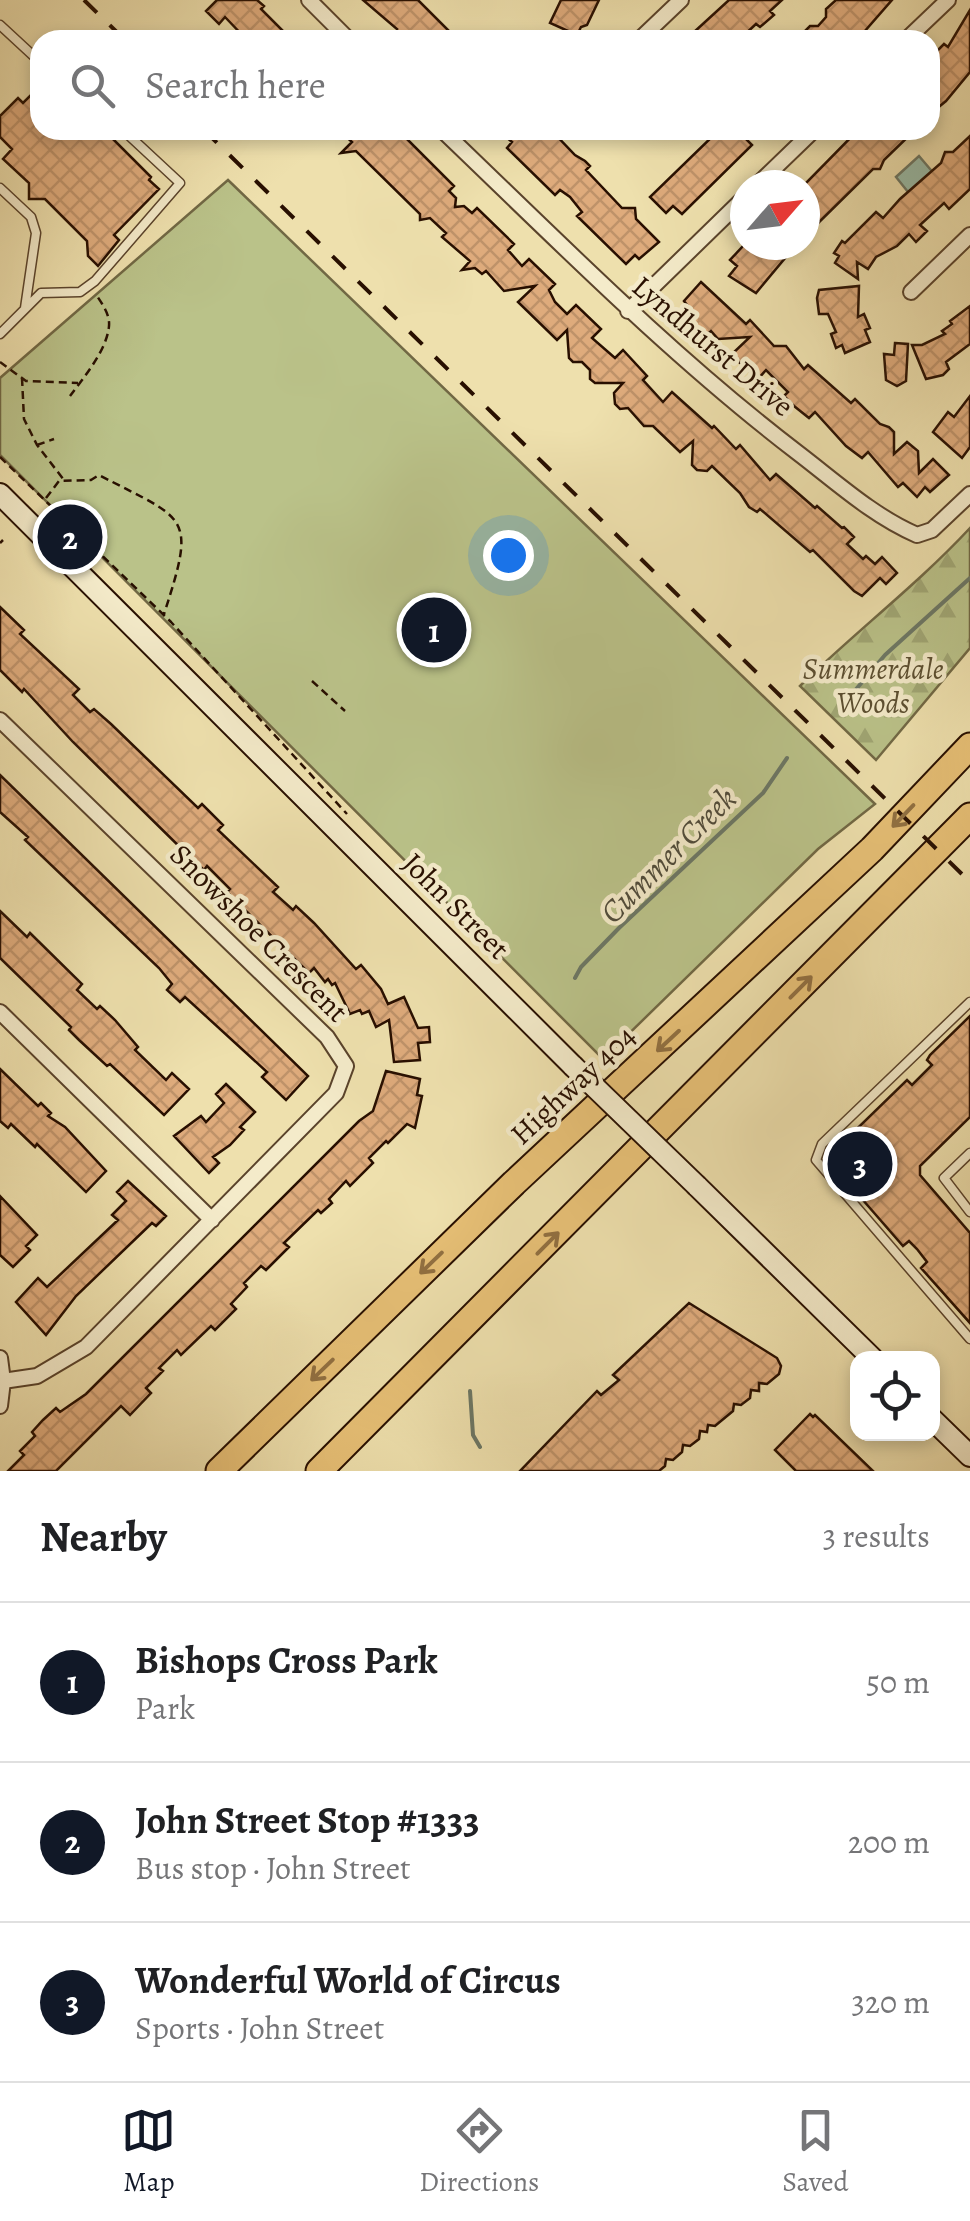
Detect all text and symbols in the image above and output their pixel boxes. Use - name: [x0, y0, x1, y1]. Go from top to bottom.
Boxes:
- search box: [30, 30, 940, 140]
- icon: search: [65, 58, 120, 113]
- text: Search here: [145, 59, 326, 111]
- north arrow: [730, 170, 820, 260]
- street label: Lyndhurst Drive: [624, 266, 802, 426]
- pin: 2: [38, 500, 102, 574]
- your location: [483, 530, 534, 581]
- pin: 1: [402, 592, 466, 668]
- park label: Summerdale Woods: [803, 649, 944, 723]
- water label: Cummer Creek: [590, 777, 746, 933]
- one-way arrow: [891, 804, 915, 828]
- street label: Snowshoe Crescent: [161, 835, 357, 1031]
- street label: John Street: [394, 844, 518, 968]
- one-way arrow: [789, 976, 813, 1000]
- street label: Highway 404: [502, 1017, 644, 1153]
- one-way arrow: [656, 1029, 681, 1052]
- pin: 3: [828, 1126, 892, 1202]
- one-way arrow: [535, 1231, 559, 1255]
- one-way arrow: [419, 1251, 443, 1275]
- map controls: [850, 1351, 940, 1441]
- button: locate: [850, 1351, 940, 1441]
- one-way arrow: [310, 1358, 334, 1382]
- text: Nearby: [40, 1508, 167, 1565]
- text: 3 results: [823, 1514, 930, 1558]
- text: Bishops Cross Park: [135, 1634, 438, 1686]
- text: 1: [67, 1660, 78, 1704]
- text: 50 m: [866, 1660, 930, 1704]
- text: Park: [135, 1686, 195, 1730]
- text: John Street Stop #1333: [135, 1794, 480, 1846]
- text: 2: [65, 1820, 80, 1864]
- text: 200 m: [848, 1820, 930, 1864]
- text: Bus stop · John Street: [135, 1846, 411, 1890]
- text: Wonderful World of Circus: [135, 1954, 561, 2006]
- text: 3: [66, 1980, 79, 2024]
- text: 320 m: [851, 1980, 930, 2024]
- text: Sports · John Street: [135, 2006, 384, 2050]
- tab: Map: [121, 2103, 176, 2201]
- tab: Directions: [419, 2103, 539, 2201]
- tab: Saved: [782, 2103, 849, 2201]

